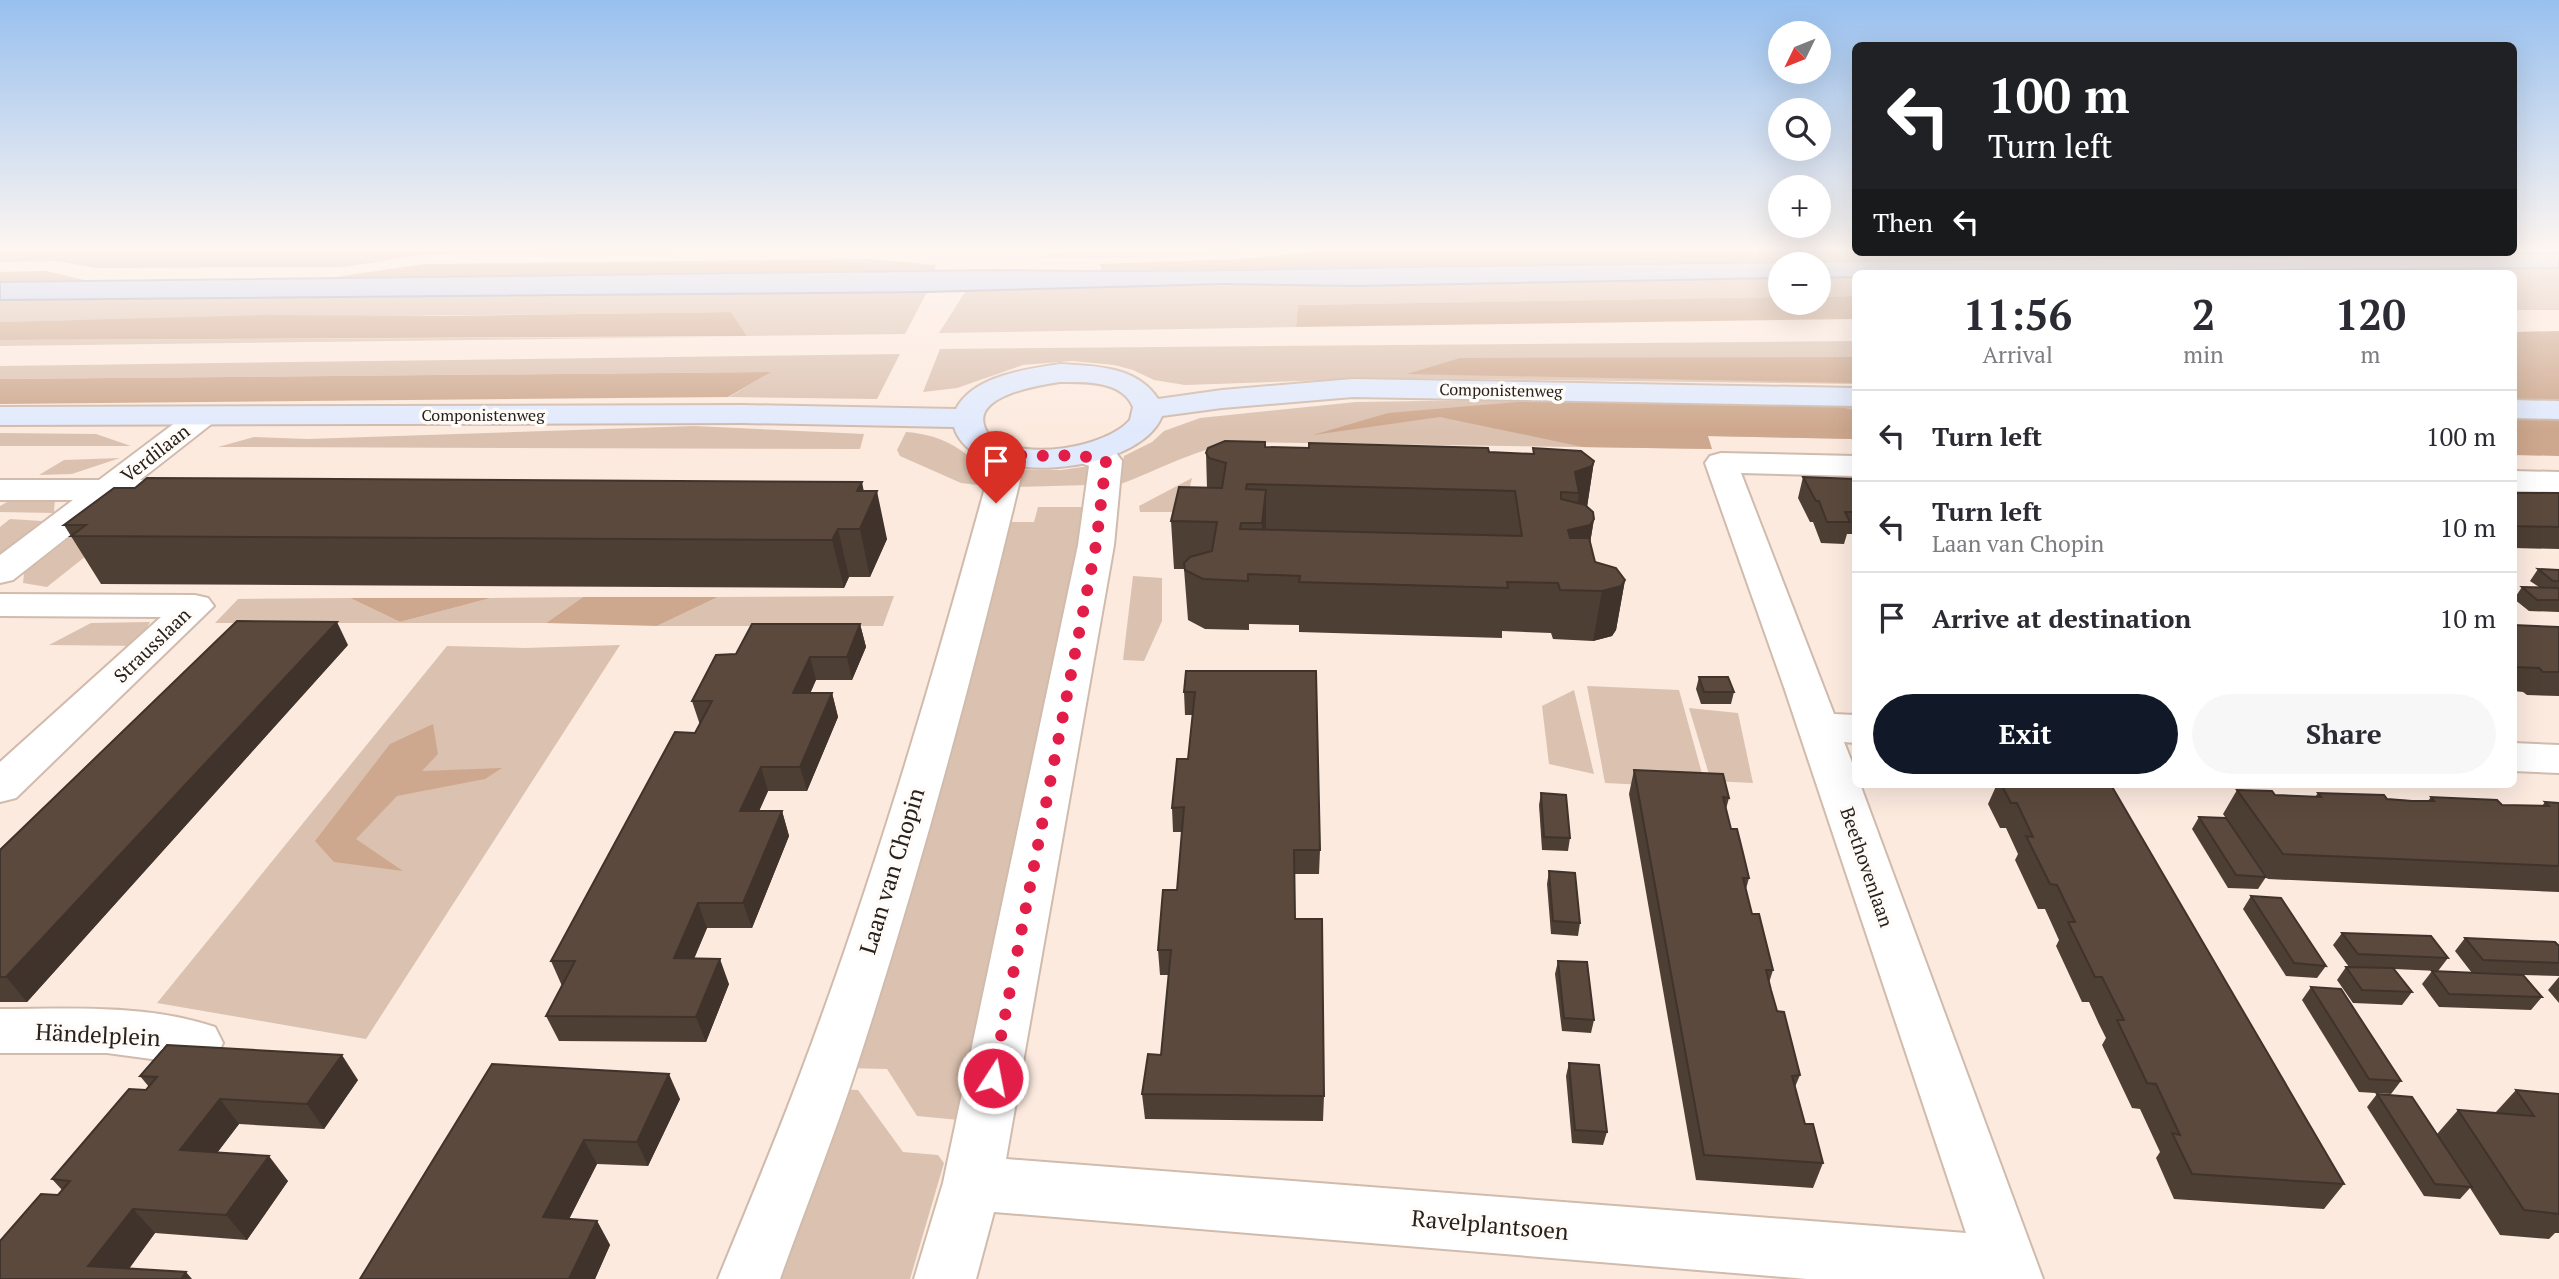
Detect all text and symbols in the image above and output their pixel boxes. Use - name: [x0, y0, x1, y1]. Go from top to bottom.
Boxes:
- north arrow: [1768, 21, 1830, 84]
- map controls: [1768, 21, 1831, 315]
- text: 100 m: [1988, 62, 2130, 127]
- icon: left: [1873, 70, 1964, 161]
- button: search: [1768, 98, 1831, 161]
- text: Turn left: [1988, 125, 2112, 167]
- button: +: [1768, 175, 1831, 238]
- icon: left: [1947, 203, 1985, 241]
- text: Then: [1873, 205, 1933, 239]
- button: −: [1768, 252, 1831, 315]
- text: 11:56: [1963, 286, 2072, 342]
- text: 2: [2192, 286, 2215, 342]
- text: 120: [2335, 286, 2406, 342]
- text: Arrival: [1982, 339, 2053, 370]
- text: min: [2183, 339, 2224, 370]
- text: m: [2360, 339, 2380, 370]
- street label: Componistenweg: [1439, 378, 1563, 402]
- street label: Componistenweg: [421, 404, 545, 426]
- icon: left: [1873, 417, 1911, 455]
- street label: Verdilaan: [115, 418, 194, 487]
- text: Turn left: [1932, 419, 2042, 453]
- text: 100 m: [2426, 419, 2496, 453]
- pin: [966, 431, 1026, 503]
- icon: arrive: [977, 442, 1015, 480]
- text: Turn left: [1932, 494, 2042, 528]
- icon: left: [1873, 508, 1911, 546]
- text: 10 m: [2440, 510, 2496, 544]
- text: Laan van Chopin: [1932, 528, 2104, 559]
- icon: arrive: [1873, 599, 1911, 637]
- text: Arrive at destination: [1932, 601, 2191, 635]
- text: 10 m: [2440, 601, 2496, 635]
- street label: Strausslaan: [108, 602, 195, 688]
- button: Exit: [1873, 694, 2178, 774]
- button: Share: [2192, 694, 2496, 774]
- street label: Laan van Chopin: [852, 784, 932, 958]
- street label: Beethovenlaan: [1835, 803, 1900, 930]
- street label: Händelplein: [35, 1016, 162, 1053]
- position arrow: [956, 1041, 1030, 1115]
- street label: Ravelplantsoen: [1410, 1202, 1570, 1247]

